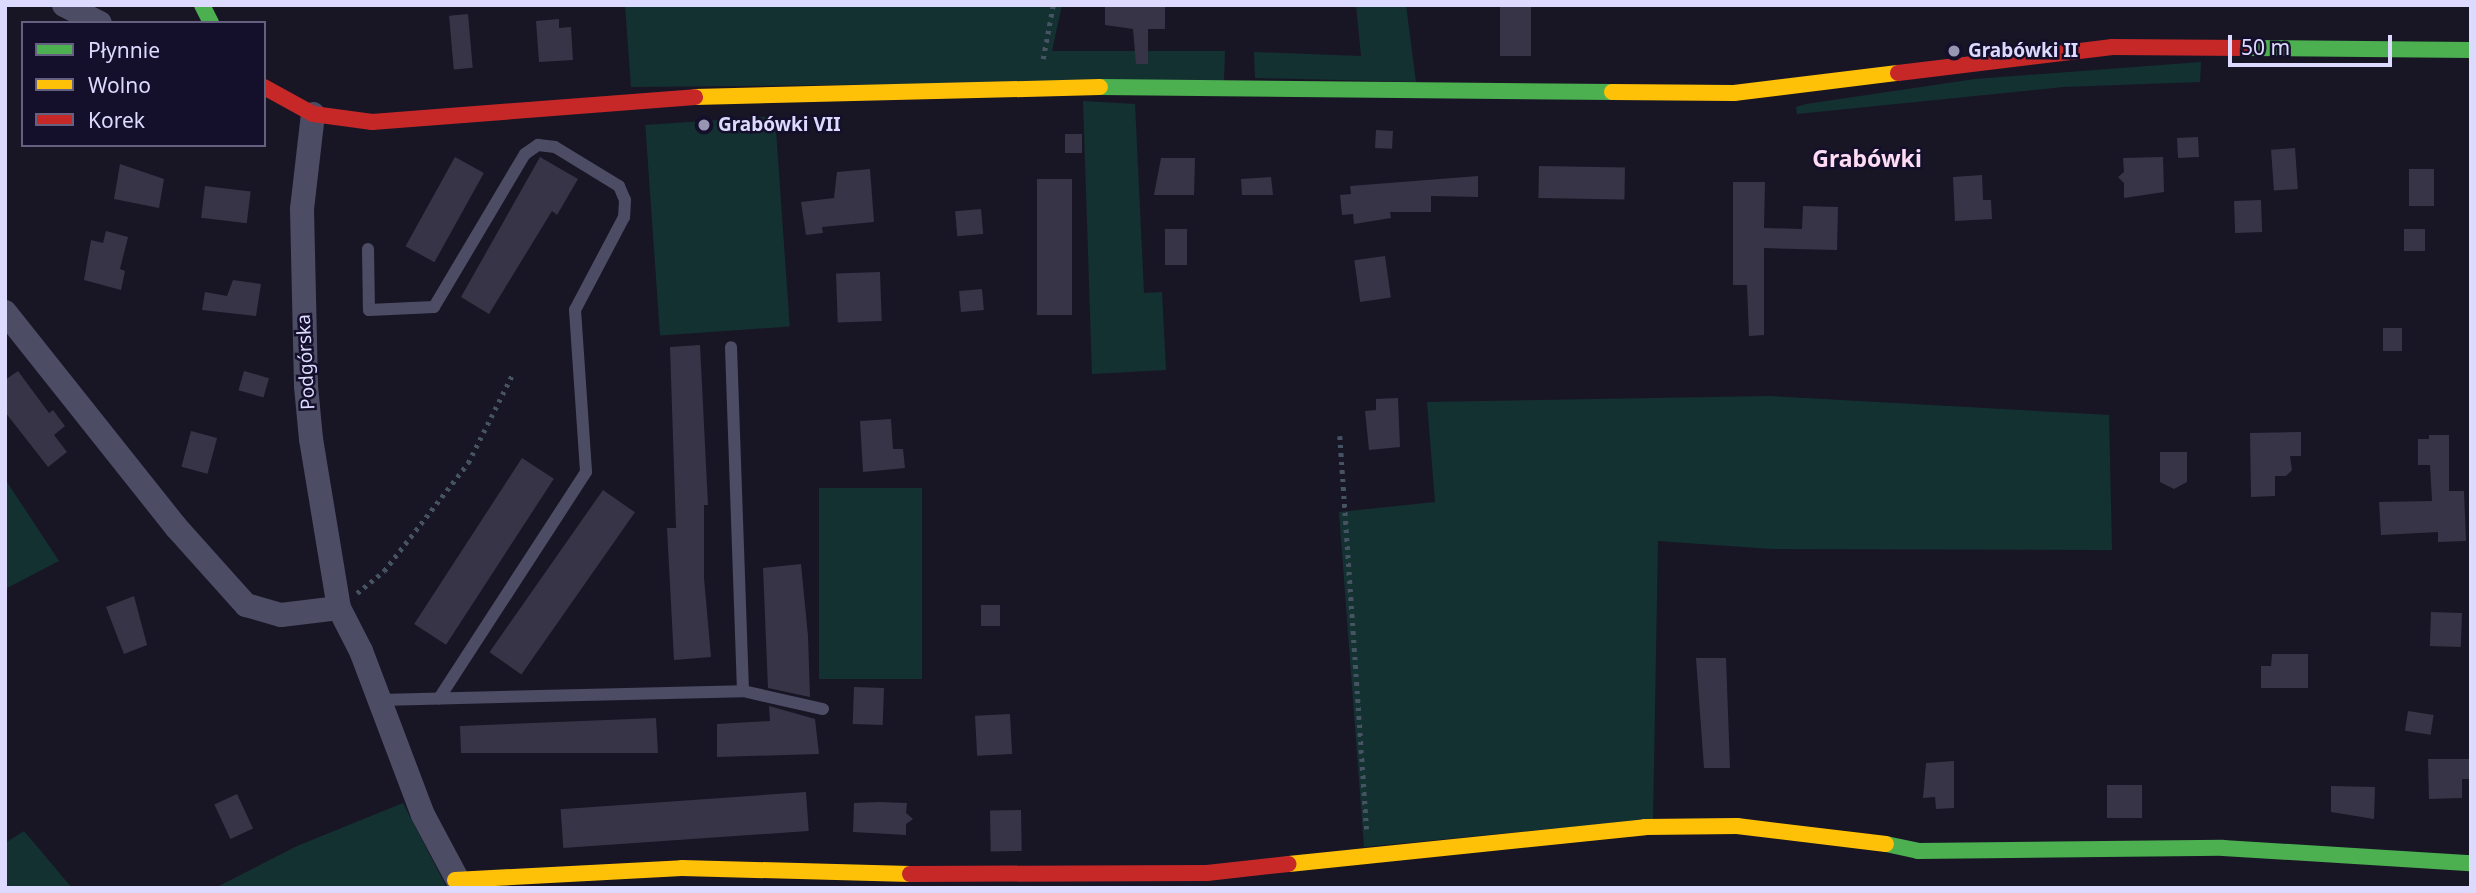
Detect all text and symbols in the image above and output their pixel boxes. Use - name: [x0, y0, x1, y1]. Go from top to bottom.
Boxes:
- legend: [21, 21, 266, 147]
- scale bar: [2231, 21, 2396, 65]
- text: 50 m: [2241, 33, 2290, 61]
- text: Płynnie: [88, 36, 160, 64]
- place label: Grabówki II: [1968, 40, 2078, 62]
- marker: Grabówki II: [1946, 43, 1962, 59]
- text: Wolno: [88, 71, 151, 99]
- text: Korek: [88, 106, 145, 134]
- place label: Grabówki VII: [718, 114, 841, 136]
- marker: Grabówki VII: [696, 117, 712, 133]
- district label: Grabówki: [1812, 144, 1922, 172]
- street label: Podgórska: [292, 314, 320, 410]

